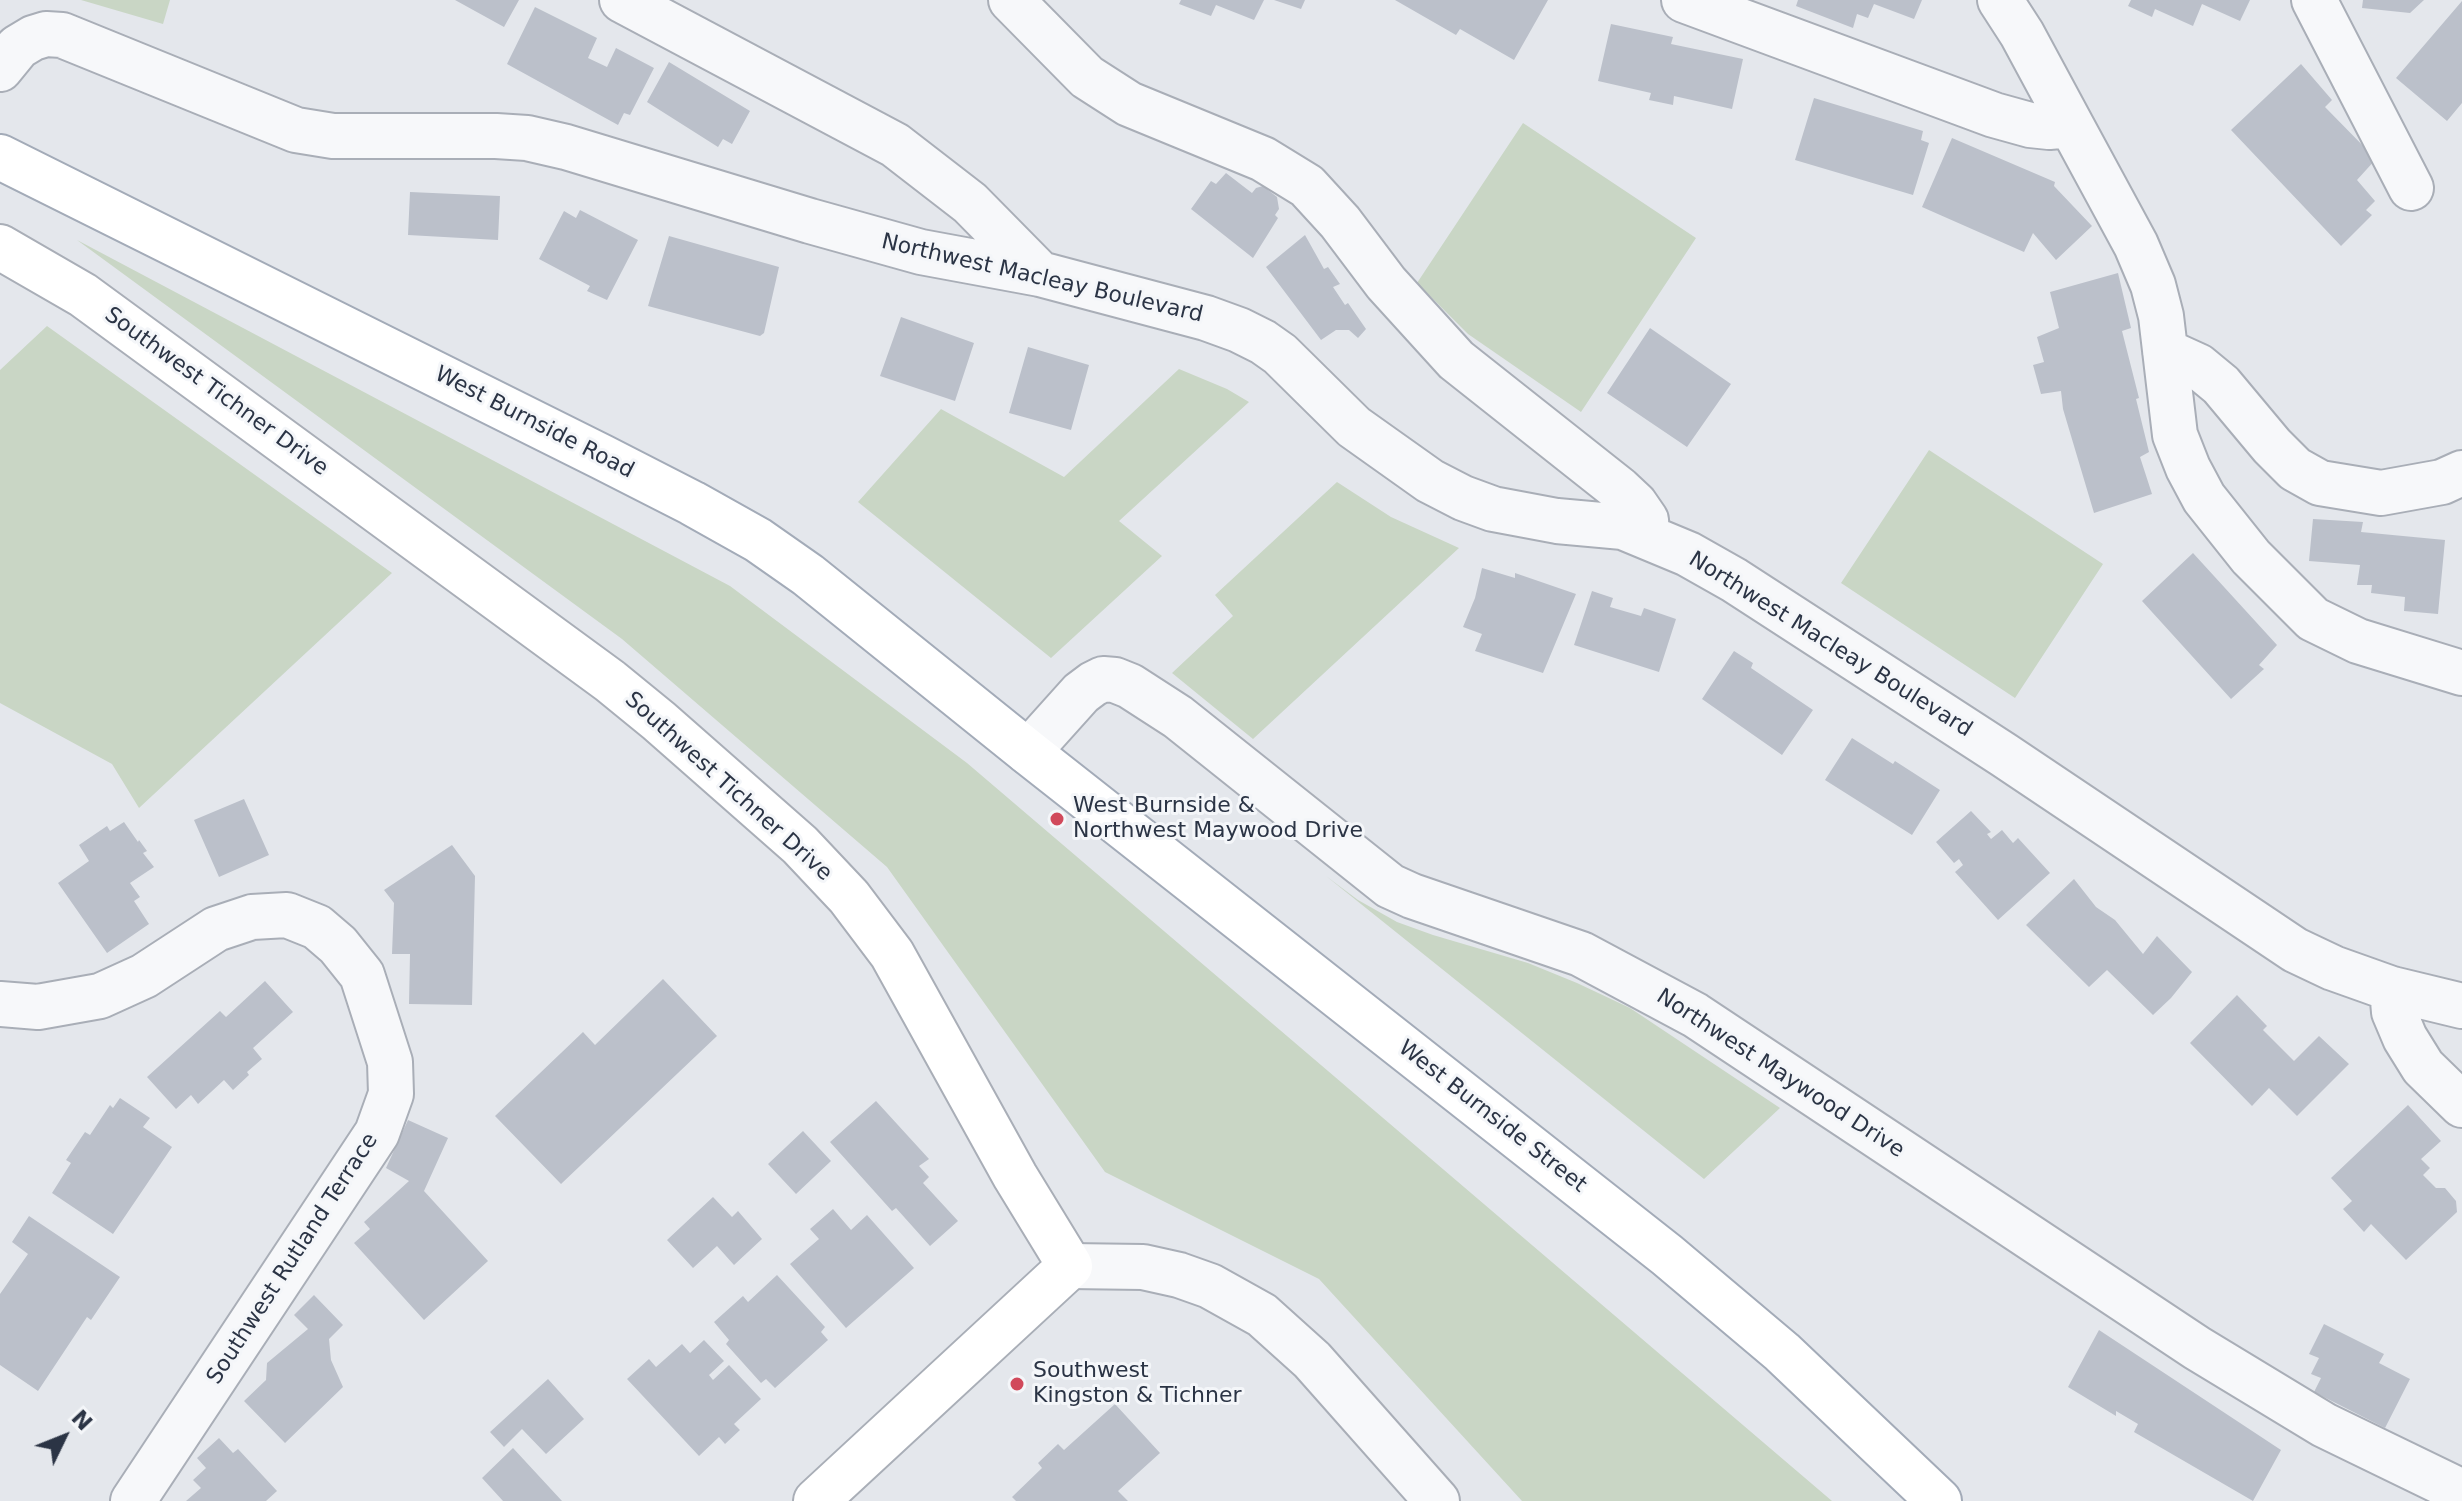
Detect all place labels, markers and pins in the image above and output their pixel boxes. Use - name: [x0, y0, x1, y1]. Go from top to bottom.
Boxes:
- place label: West Burnside & Northwest Maywood Drive: [1073, 793, 1363, 844]
- marker: West Burnside & Northwest Maywood Drive: [1048, 810, 1066, 828]
- place label: Southwest Kingston & Tichner: [1033, 1358, 1242, 1410]
- marker: Southwest Kingston & Tichner: [1008, 1375, 1026, 1393]

